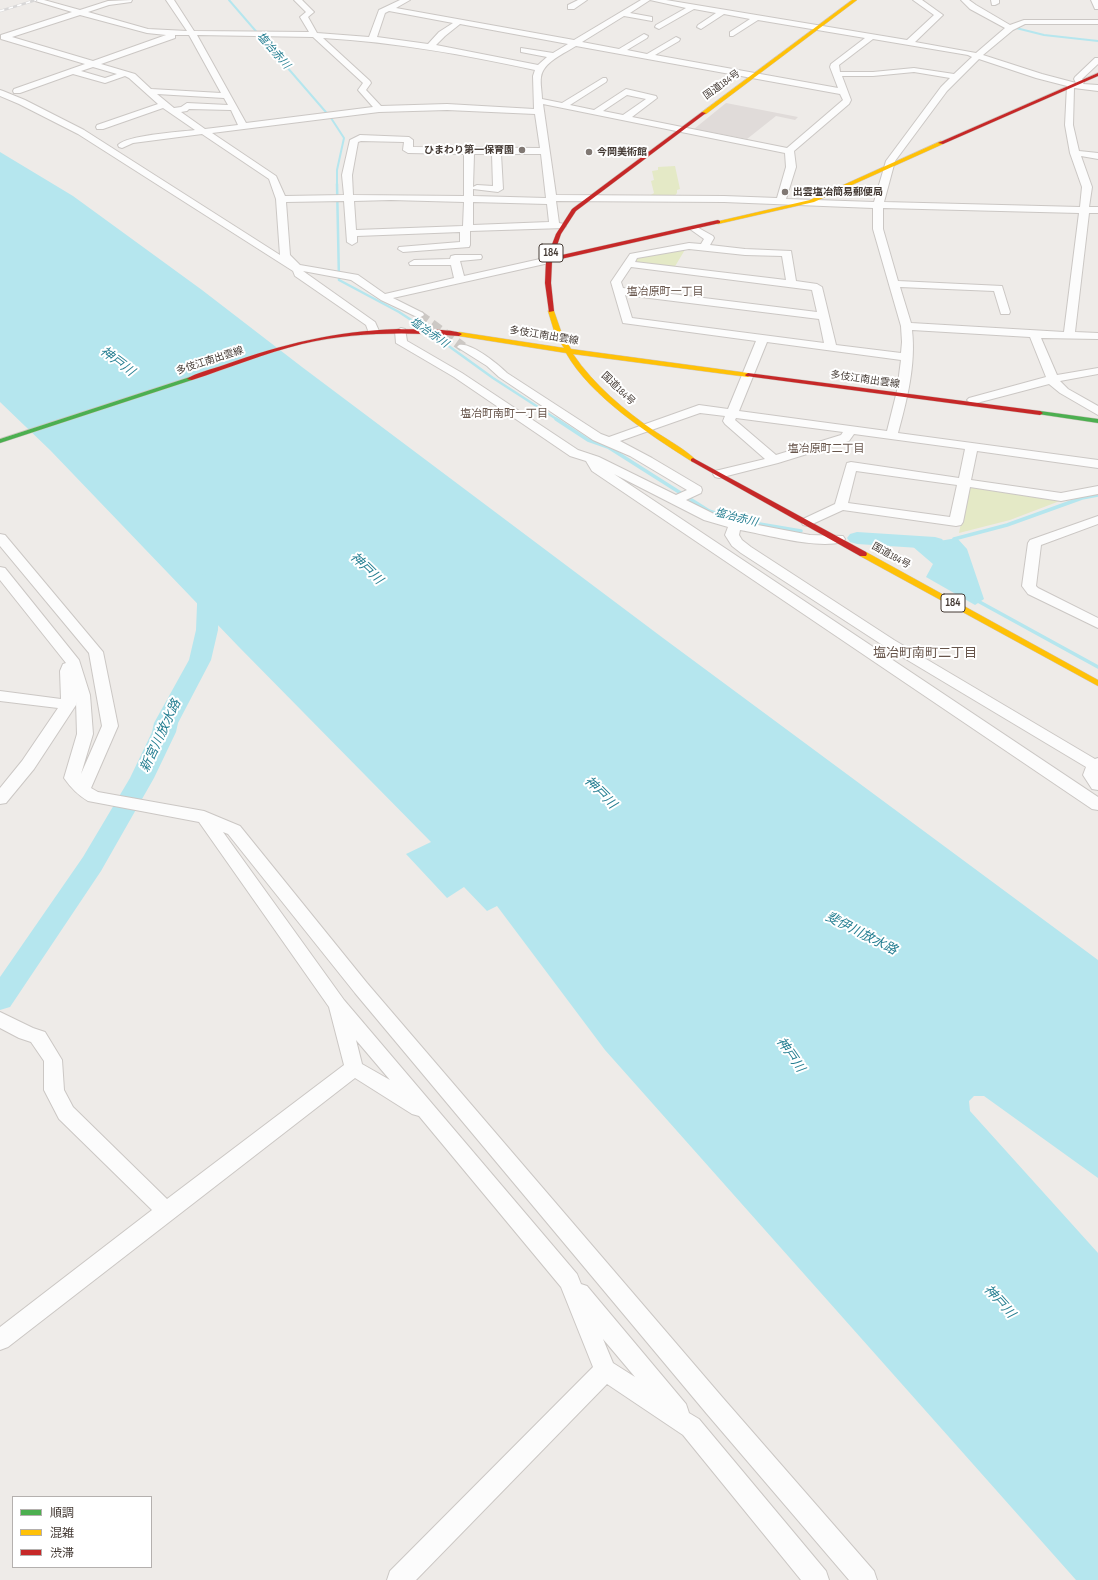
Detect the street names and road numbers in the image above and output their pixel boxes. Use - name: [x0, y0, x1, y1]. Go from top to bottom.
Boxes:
- street label: 国道184号: [701, 68, 743, 102]
- road number: 184: [539, 244, 563, 262]
- street label: 多伎江南出雲線: [508, 325, 580, 347]
- street label: 多伎江南出雲線: [175, 344, 245, 378]
- street label: 多伎江南出雲線: [830, 369, 900, 391]
- street label: 国道184号: [599, 370, 637, 408]
- street label: 国道184号: [870, 541, 912, 571]
- road number: 184: [941, 594, 965, 612]

